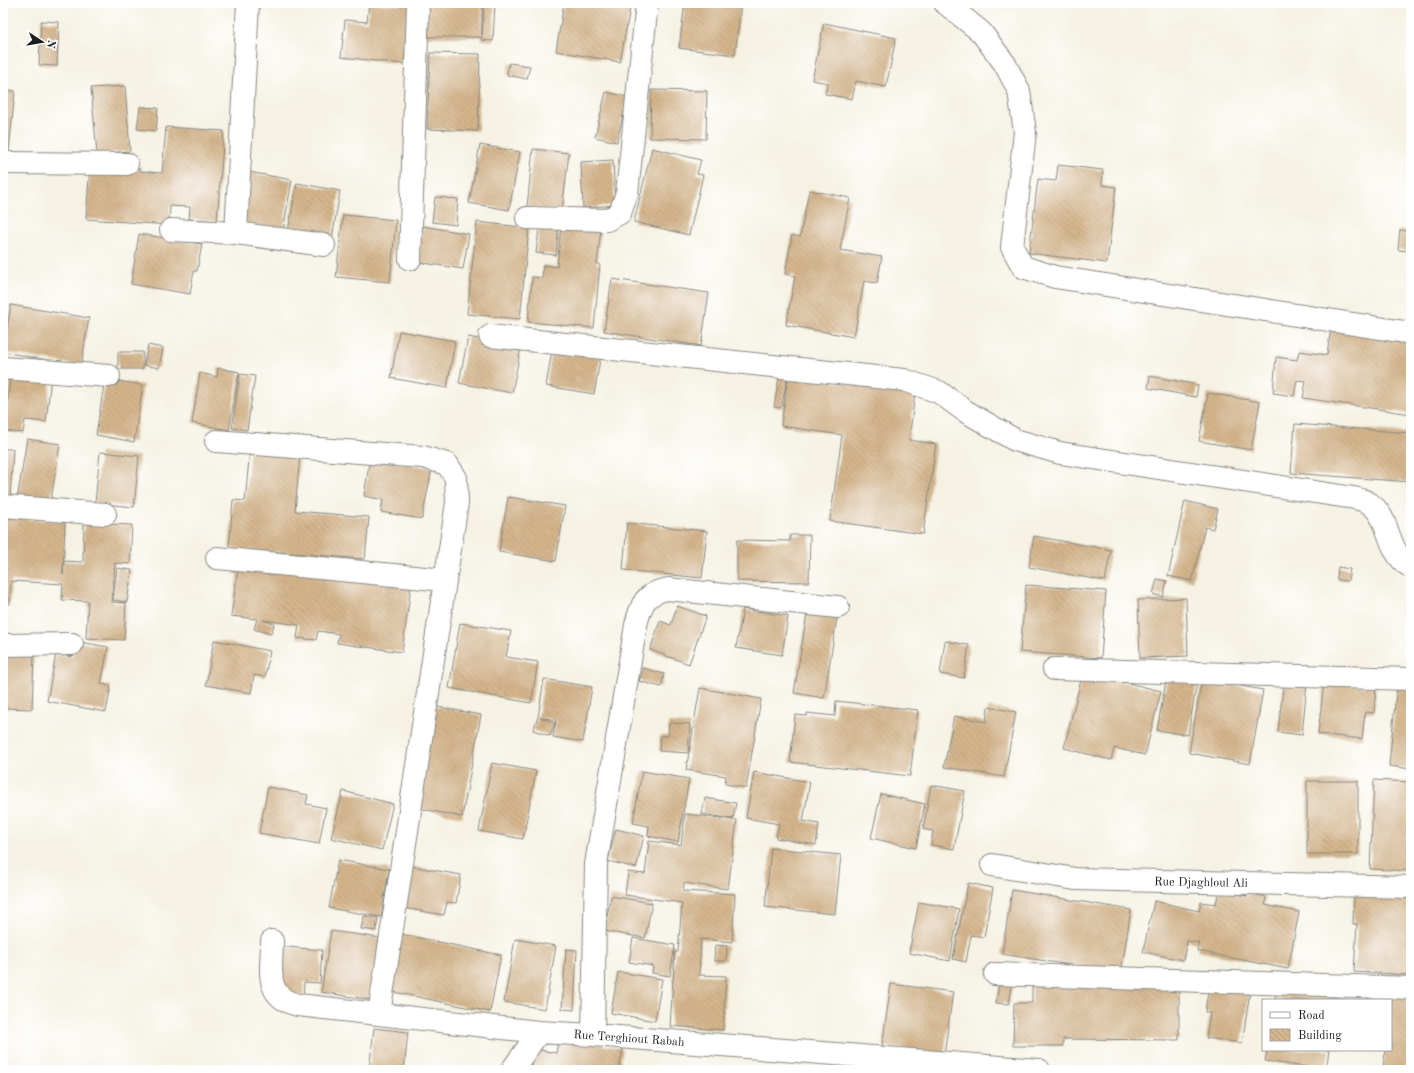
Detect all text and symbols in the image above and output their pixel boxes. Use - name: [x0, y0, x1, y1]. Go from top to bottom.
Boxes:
- north arrow: [22, 22, 62, 62]
- text: N: [44, 39, 57, 50]
- street label: Rue Djaghloul Ali: [1154, 876, 1248, 890]
- legend: [1262, 999, 1392, 1051]
- text: Road: [1298, 1010, 1325, 1022]
- street label: Rue Terghiout Rabah: [573, 1029, 685, 1049]
- text: Building: [1298, 1030, 1342, 1042]

